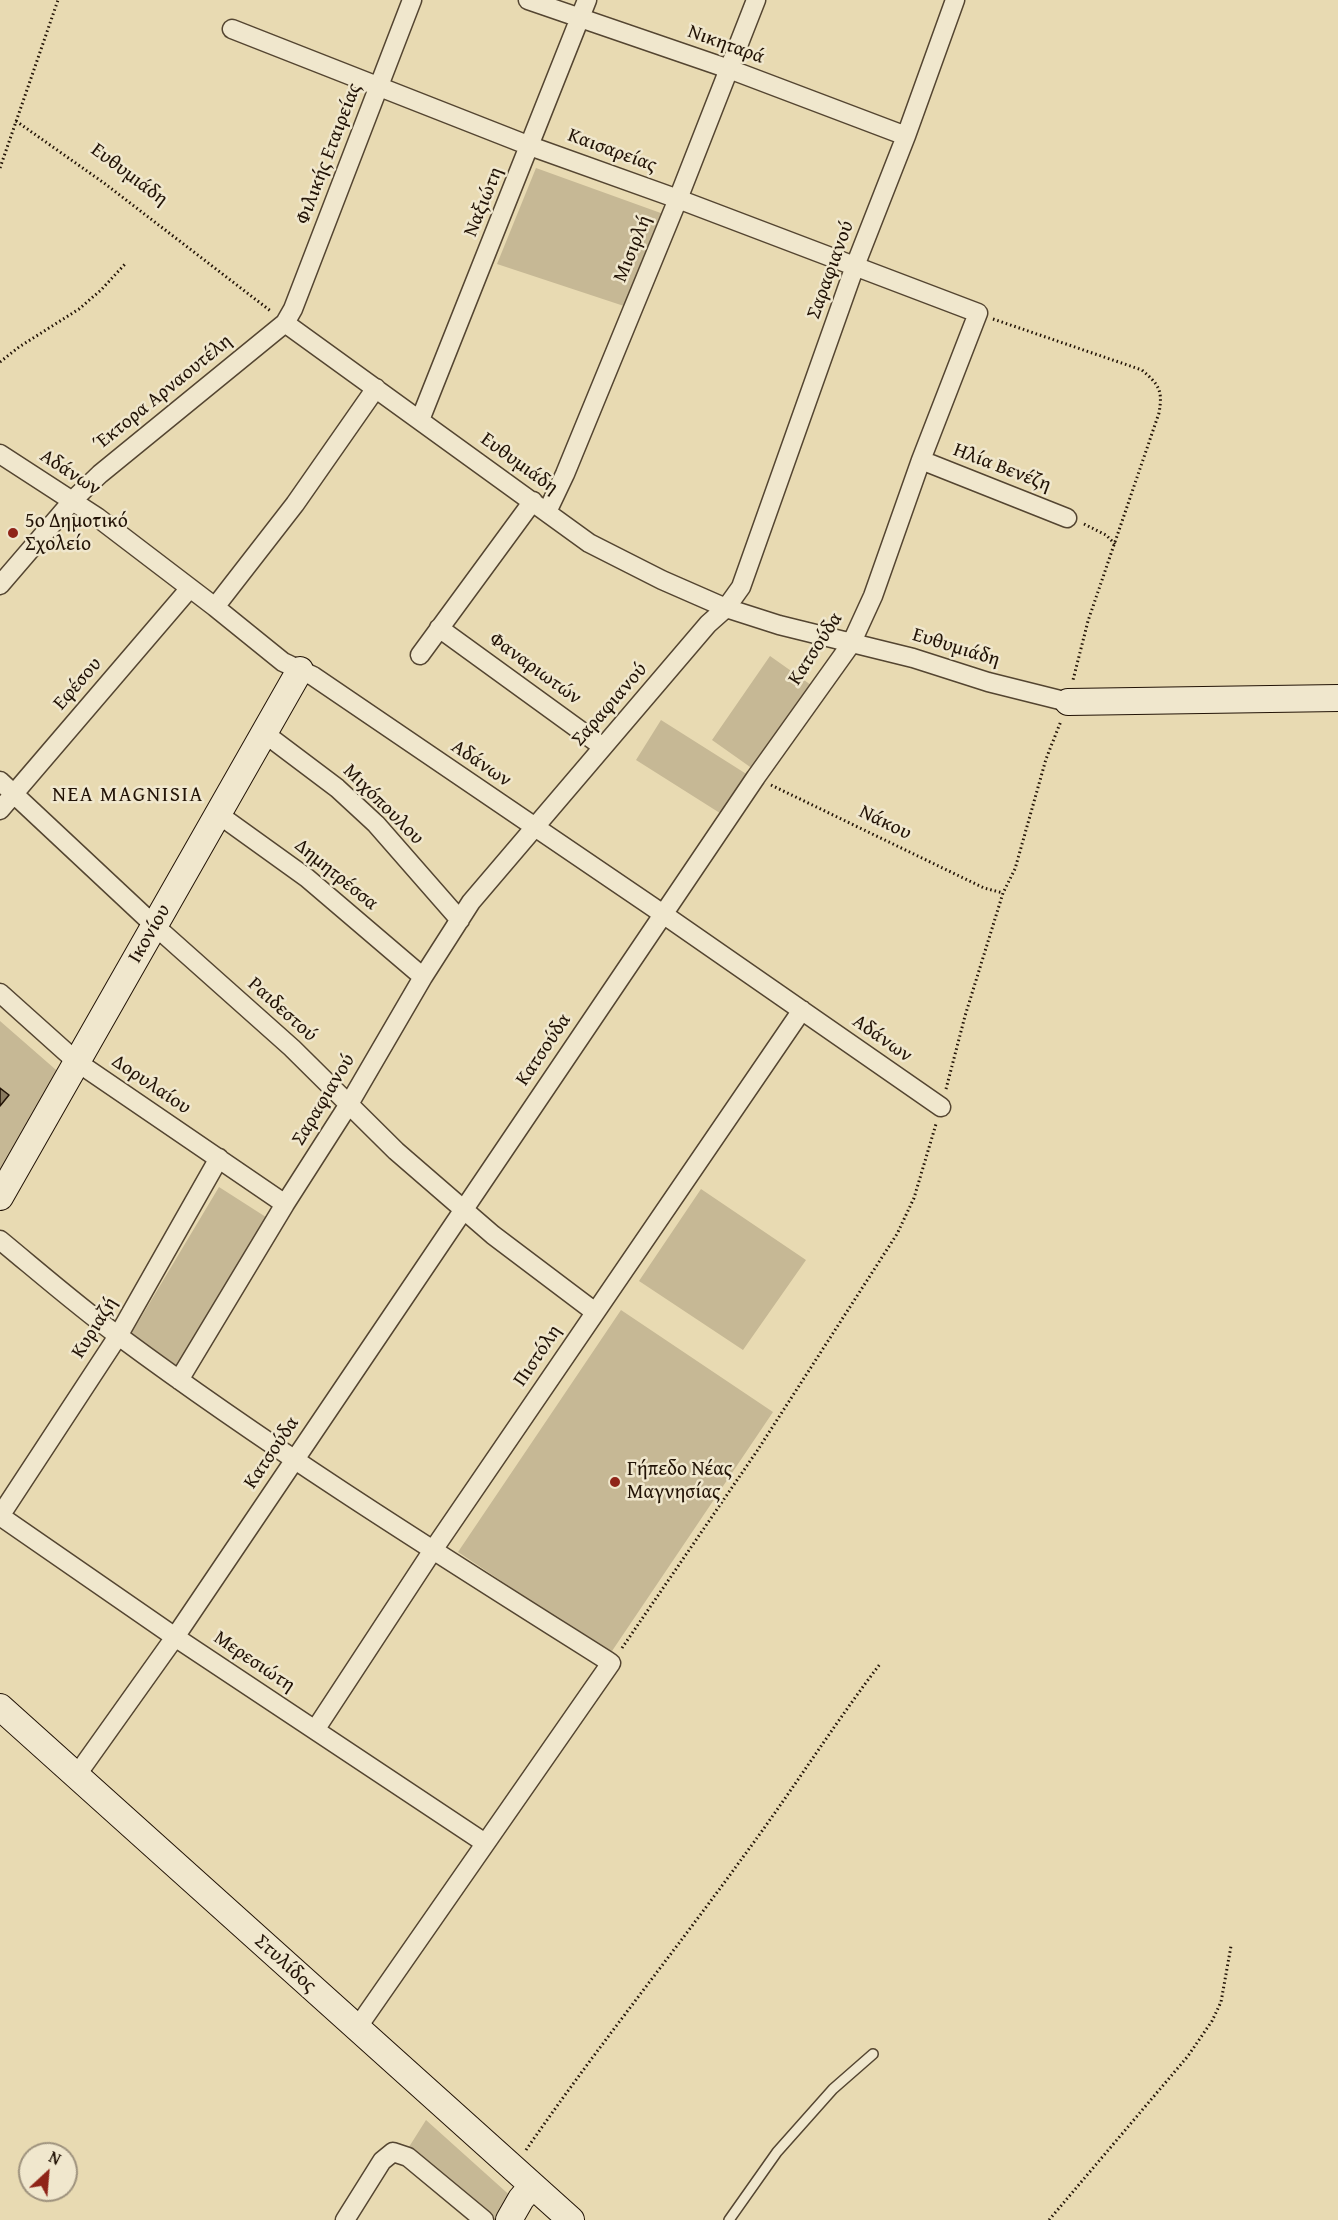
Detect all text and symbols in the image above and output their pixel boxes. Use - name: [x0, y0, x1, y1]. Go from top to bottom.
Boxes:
- street label: Νικηταρά: [684, 20, 768, 70]
- street label: Φιλικής Εταιρείας: [291, 80, 367, 228]
- street label: Καισαρείας: [564, 124, 660, 178]
- street label: Ευθυμιάδη: [86, 138, 172, 212]
- street label: Ναξιώτη: [459, 164, 509, 240]
- street label: Μισιρλή: [609, 212, 657, 286]
- street label: Σαραφιανού: [802, 218, 860, 322]
- street label: Έκτορα Αρναουτέλη: [89, 330, 237, 456]
- street label: Ευθυμιάδη: [476, 428, 562, 500]
- street label: Ηλία Βενέζη: [950, 438, 1054, 498]
- street label: Αδάνων: [35, 444, 105, 502]
- place label: 5ο Δημοτικό Σχολείο: [25, 510, 128, 557]
- marker: 5ο Δημοτικό Σχολείο: [6, 526, 20, 540]
- street label: Κατσούδα: [784, 608, 848, 690]
- street label: Ευθυμιάδη: [909, 623, 1003, 673]
- street label: Φαναριωτών: [484, 627, 586, 711]
- street label: Εφέσου: [49, 653, 107, 715]
- street label: Σαραφιανού: [567, 658, 653, 752]
- street label: Αδάνων: [446, 735, 516, 793]
- street label: Μιχόπουλου: [338, 760, 428, 850]
- district label: NEA MAGNISIA: [52, 783, 204, 809]
- street label: Νάκου: [855, 800, 915, 846]
- street label: Δημητρέσσα: [289, 834, 383, 916]
- street label: Ικονίου: [124, 900, 176, 968]
- street label: Ραιδεστού: [242, 973, 322, 1047]
- street label: Κατσούδα: [511, 1009, 577, 1091]
- street label: Αδάνων: [847, 1010, 917, 1068]
- street label: Δορυλαίου: [107, 1050, 195, 1120]
- street label: Σαραφιανού: [287, 1050, 361, 1150]
- street label: Κυριαζή: [67, 1293, 123, 1363]
- street label: Πιστόλη: [509, 1321, 567, 1391]
- street label: Κατσούδα: [239, 1412, 305, 1494]
- place label: Γήπεδο Νέας Μαγνησίας: [627, 1458, 732, 1505]
- marker: Γήπεδο Νέας Μαγνησίας: [608, 1475, 622, 1489]
- street label: Μερεσιώτη: [209, 1626, 299, 1698]
- street label: Στυλίδος: [249, 1930, 321, 1998]
- north arrow: [18, 2142, 78, 2202]
- text: N: [45, 2144, 65, 2171]

